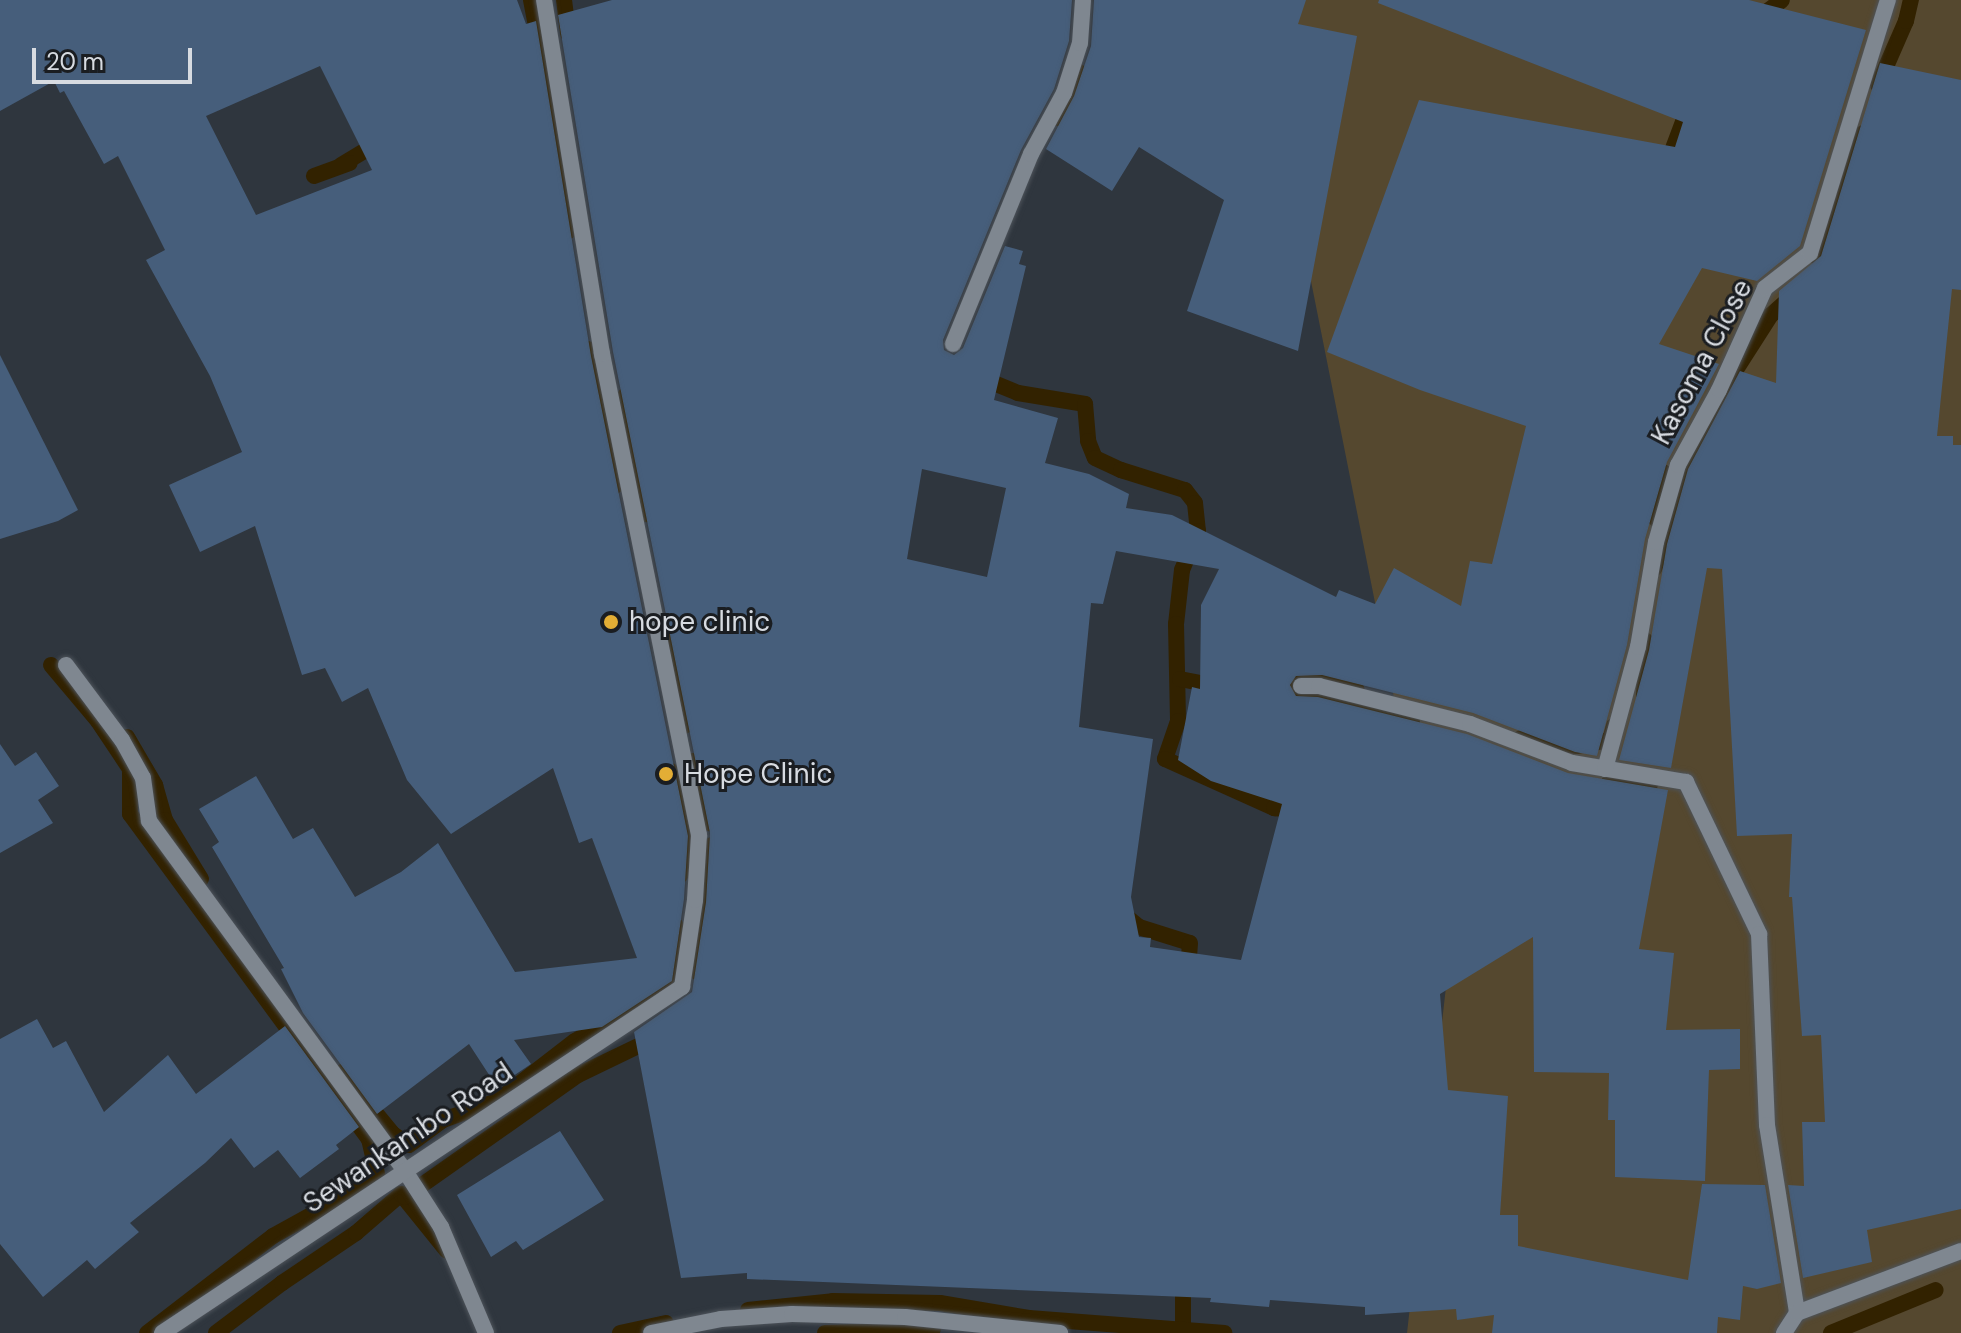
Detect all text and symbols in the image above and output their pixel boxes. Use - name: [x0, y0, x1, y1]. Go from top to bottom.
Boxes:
- scale bar: [36, 32, 196, 82]
- text: 20 m: [46, 46, 104, 77]
- street label: Kasoma Close: [1644, 274, 1760, 450]
- place label: hope clinic: [629, 605, 770, 639]
- marker: hope clinic: [600, 611, 622, 633]
- place label: Hope Clinic: [684, 757, 832, 791]
- marker: Hope Clinic: [655, 763, 677, 785]
- street label: Sewankambo Road: [297, 1056, 519, 1220]

